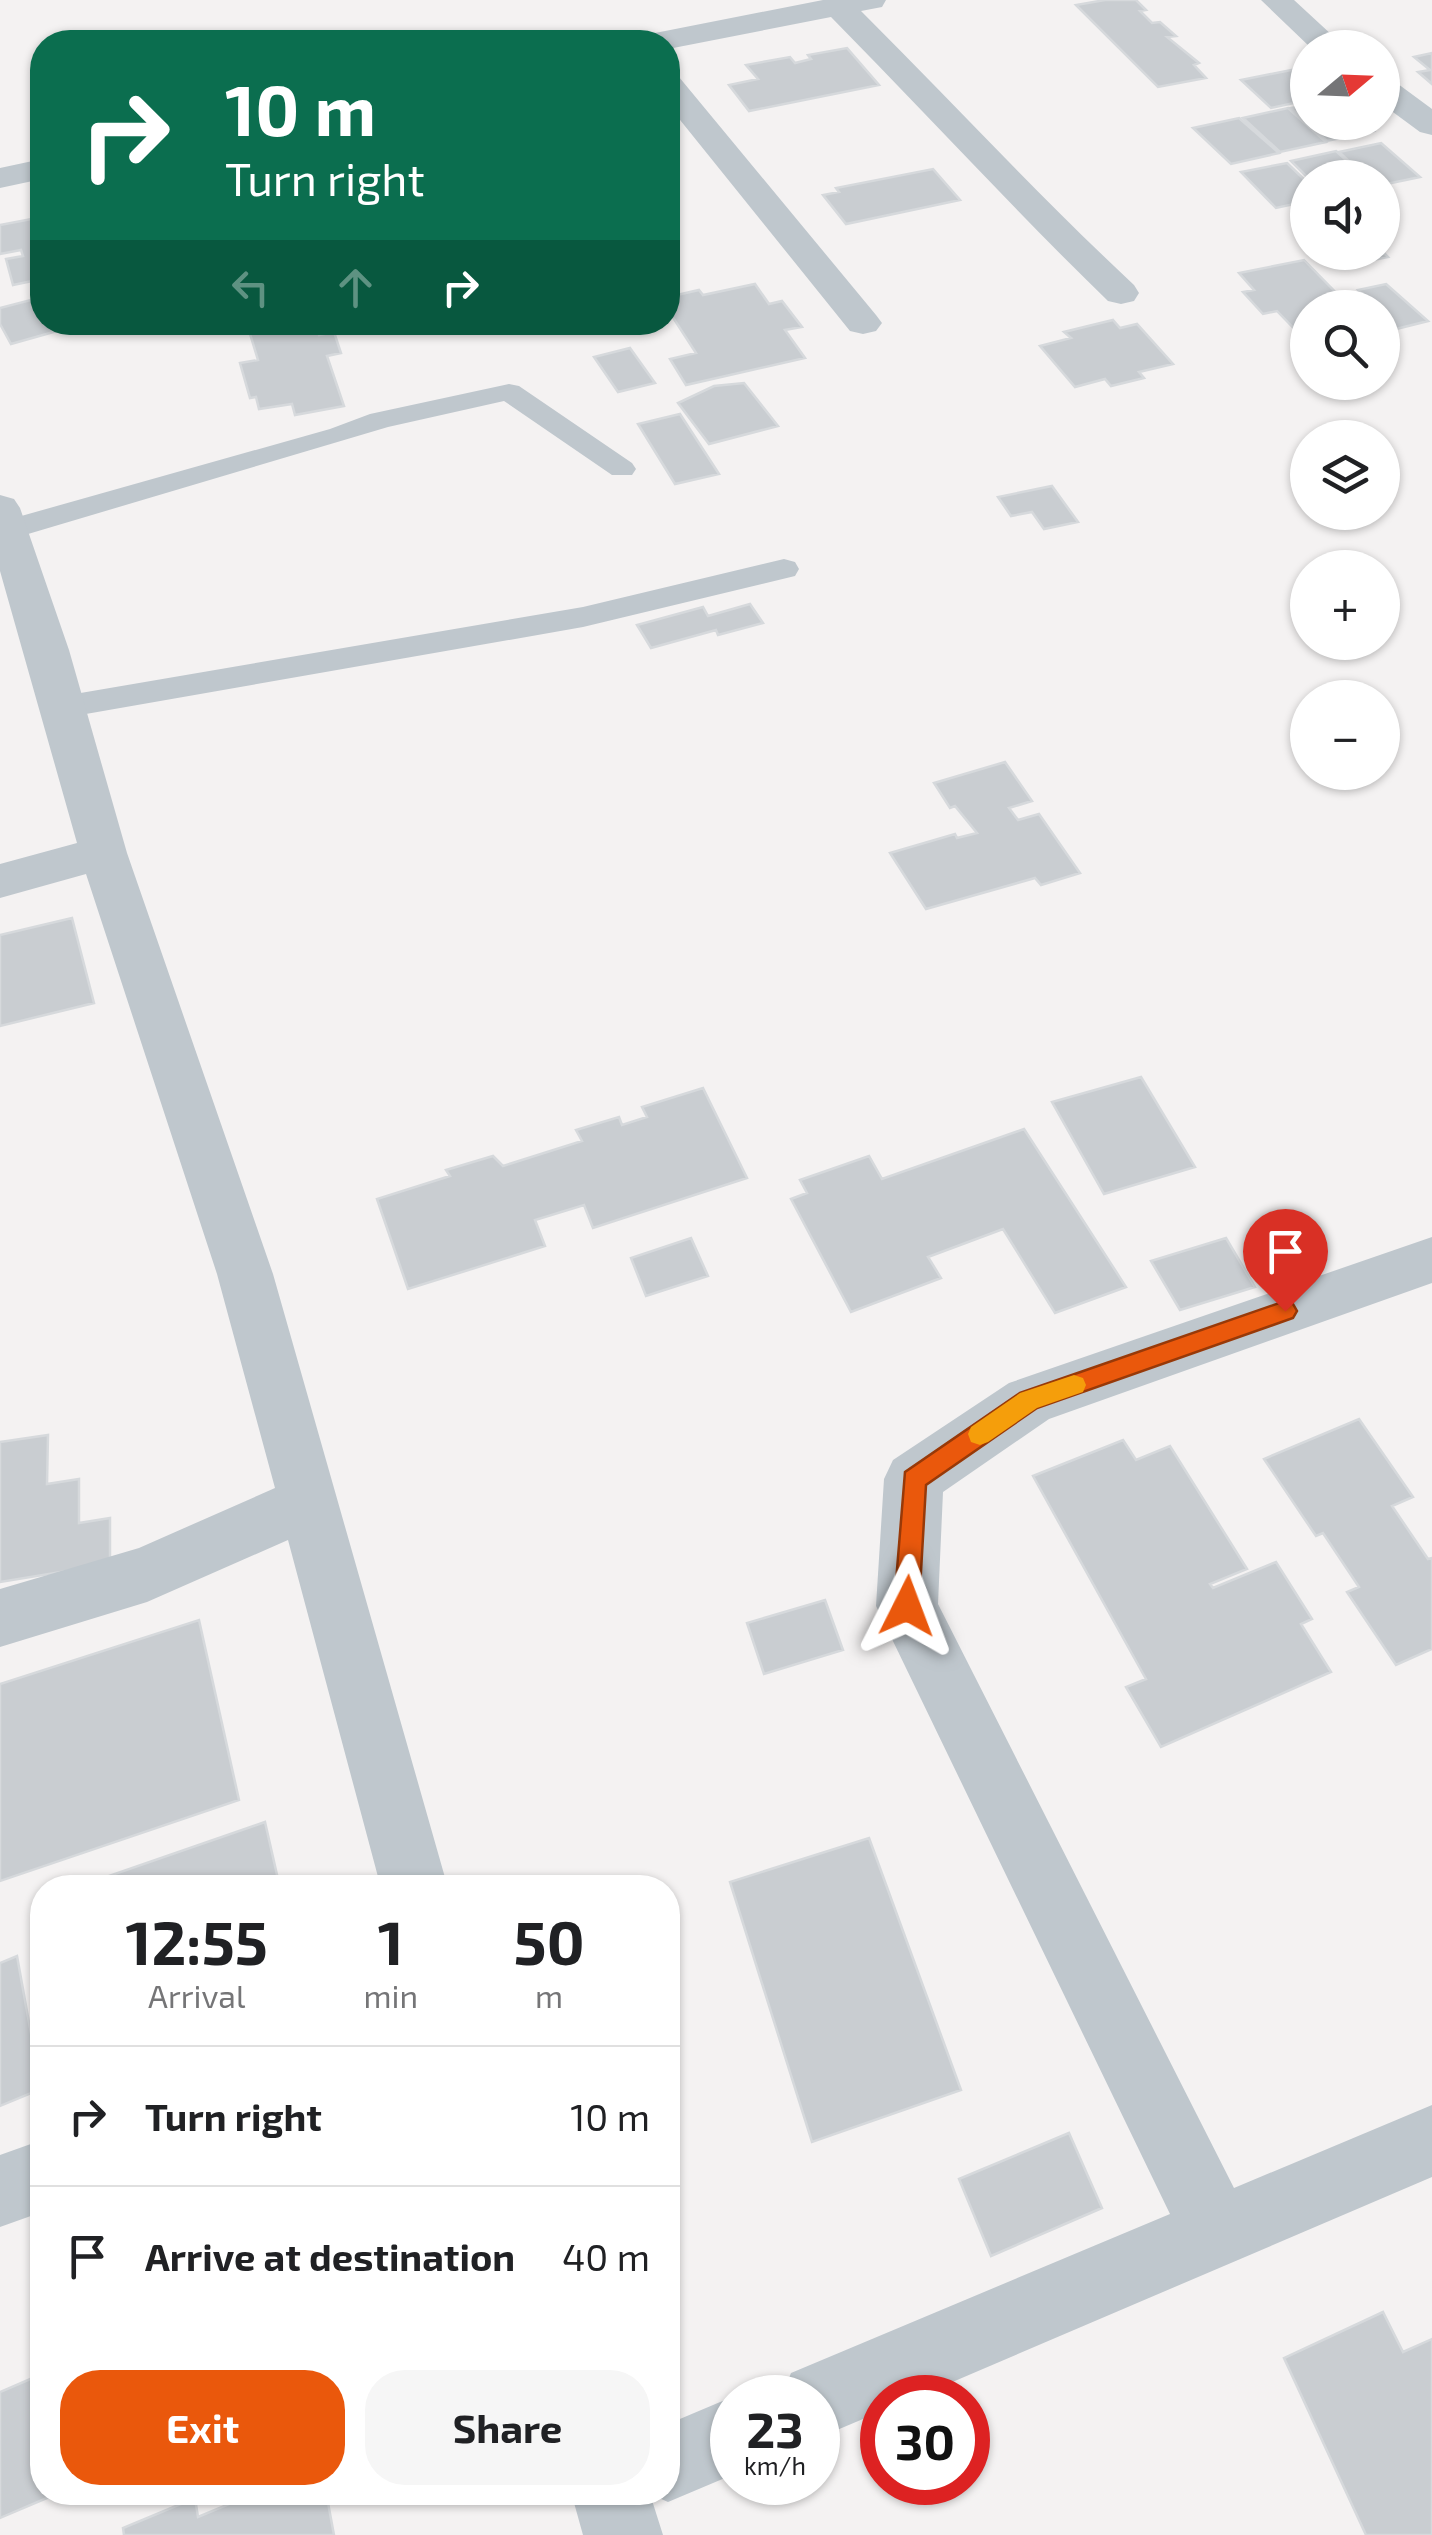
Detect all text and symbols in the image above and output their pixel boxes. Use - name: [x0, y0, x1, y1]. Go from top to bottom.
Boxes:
- north arrow: [1290, 30, 1400, 140]
- map controls: [1290, 30, 1400, 790]
- text: 10 m: [225, 66, 376, 150]
- icon: right: [60, 70, 190, 200]
- text: Turn right: [225, 151, 425, 205]
- button: sound: [1290, 160, 1400, 270]
- icon: left: [223, 260, 278, 315]
- icon: ahead: [328, 260, 383, 315]
- icon: right: [433, 260, 488, 315]
- button: search: [1290, 290, 1400, 400]
- button: layers: [1290, 420, 1400, 530]
- button: +: [1290, 550, 1400, 660]
- button: −: [1290, 680, 1400, 790]
- pin: [1243, 1209, 1328, 1312]
- icon: arrive: [1258, 1224, 1313, 1279]
- position arrow: [855, 1554, 959, 1658]
- text: 12:55: [126, 1905, 268, 1977]
- text: 1: [378, 1905, 404, 1977]
- text: 50: [514, 1905, 585, 1977]
- text: Arrival: [148, 1976, 245, 2014]
- text: min: [363, 1976, 418, 2014]
- text: m: [535, 1976, 563, 2014]
- icon: right: [60, 2089, 115, 2144]
- text: Turn right: [145, 2093, 322, 2139]
- text: 10 m: [570, 2093, 650, 2139]
- icon: arrive: [60, 2229, 115, 2284]
- text: Arrive at destination: [145, 2233, 515, 2279]
- text: 40 m: [562, 2233, 650, 2279]
- button: Exit: [60, 2370, 345, 2485]
- button: Share: [365, 2370, 650, 2485]
- speed limit sign: 30: [860, 2375, 990, 2505]
- text: 23: [746, 2398, 804, 2458]
- text: km/h: [744, 2450, 806, 2480]

